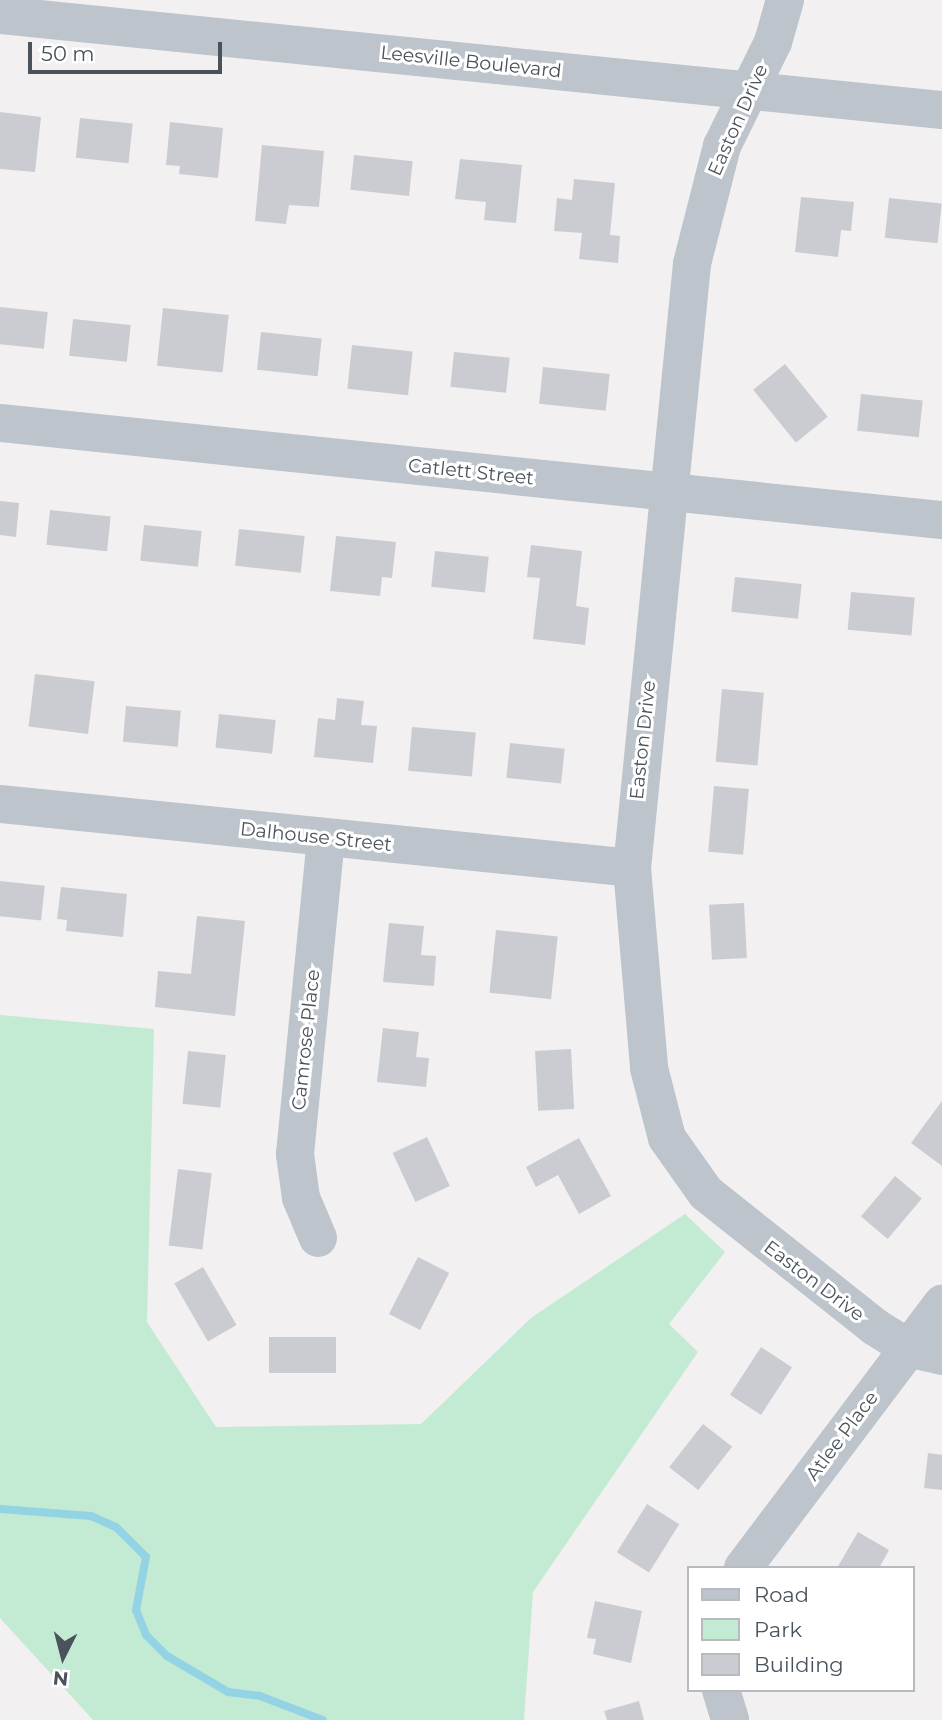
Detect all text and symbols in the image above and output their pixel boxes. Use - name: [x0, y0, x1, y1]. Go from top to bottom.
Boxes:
- scale bar: [32, 28, 226, 72]
- text: 50 m: [41, 41, 95, 66]
- street label: Leesville Boulevard: [379, 41, 563, 83]
- street label: Easton Drive: [703, 61, 773, 179]
- street label: Catlett Street: [407, 454, 535, 490]
- street label: Easton Drive: [625, 679, 661, 801]
- street label: Dalhouse Street: [239, 818, 393, 856]
- street label: Camrose Place: [287, 968, 325, 1112]
- street label: Easton Drive: [759, 1236, 869, 1326]
- street label: Atlee Place: [801, 1387, 883, 1485]
- legend: [687, 1566, 914, 1692]
- text: Road: [754, 1582, 809, 1607]
- text: Park: [754, 1617, 802, 1642]
- north arrow: [28, 1622, 98, 1692]
- text: Building: [754, 1652, 844, 1677]
- text: N: [52, 1666, 70, 1691]

